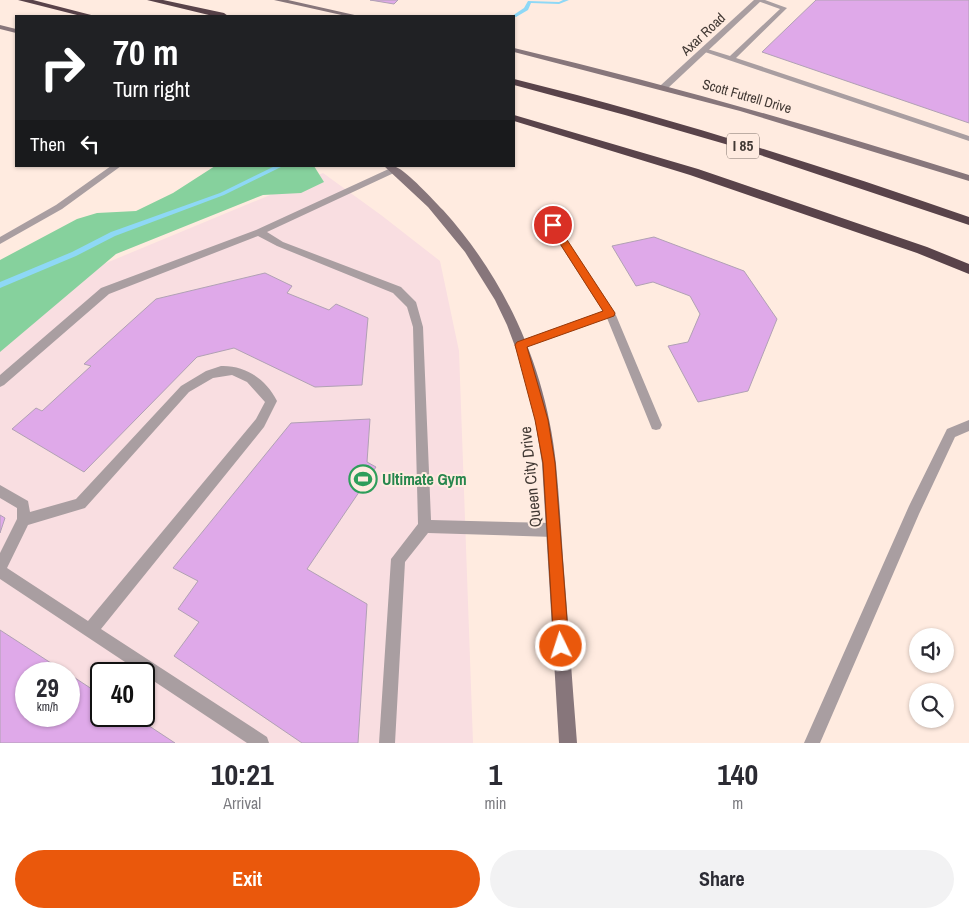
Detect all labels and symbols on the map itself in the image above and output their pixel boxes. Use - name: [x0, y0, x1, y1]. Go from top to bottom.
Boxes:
- street label: Axar Road: [676, 9, 729, 60]
- street label: Scott Futrell Drive: [700, 75, 794, 117]
- road number: I 85: [727, 134, 759, 158]
- pin: [532, 204, 574, 246]
- street label: Queen City Drive: [514, 425, 546, 529]
- sports icon: Ultimate Gym: [348, 464, 378, 494]
- place label: Ultimate Gym: [382, 468, 467, 490]
- position arrow: [534, 619, 586, 671]
- speed limit sign: 40: [90, 662, 155, 727]

